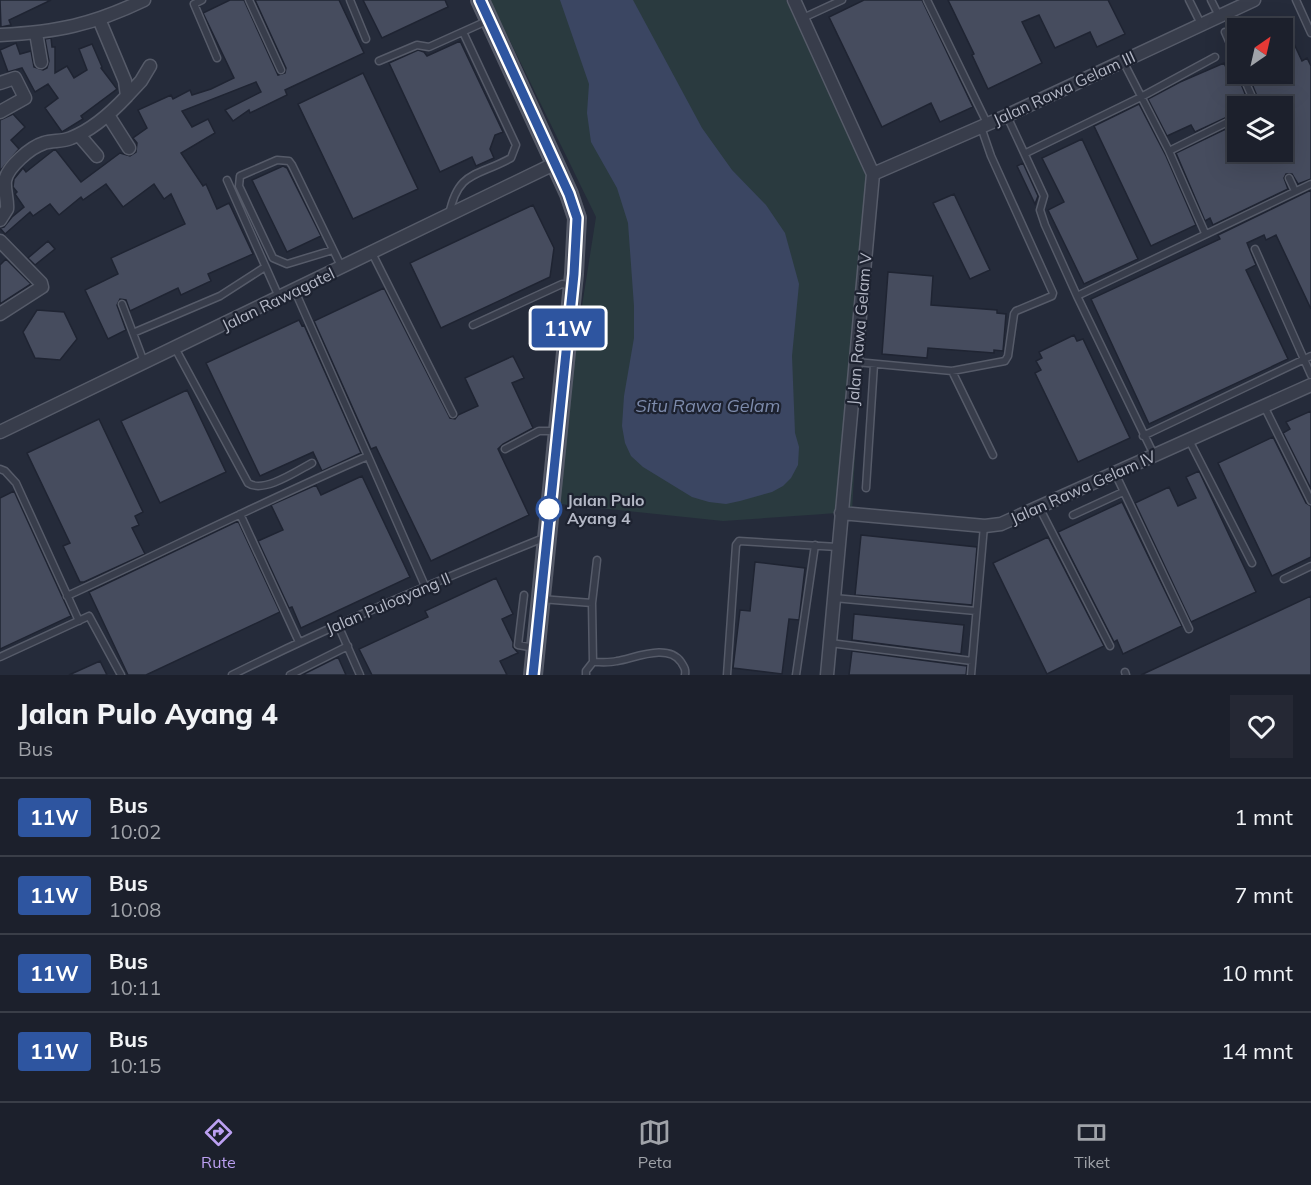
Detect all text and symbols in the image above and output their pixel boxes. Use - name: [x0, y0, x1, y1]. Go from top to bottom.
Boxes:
- north arrow: [1227, 18, 1293, 84]
- map controls: [1227, 18, 1293, 162]
- street label: Jalan Rawa Gelam III: [990, 46, 1138, 130]
- button: layers: [1227, 96, 1293, 162]
- street label: Jalan Rawa Gelam V: [842, 251, 876, 406]
- street label: Jalan Rawagatel: [218, 263, 338, 335]
- line badge: 11W: [534, 308, 602, 348]
- text: 11W: [544, 315, 592, 341]
- water label: Situ Rawa Gelam: [636, 394, 780, 417]
- street label: Jalan Rawa Gelam IV: [1007, 446, 1160, 528]
- place label: Jalan Pulo Ayang 4: [567, 490, 645, 528]
- marker: Jalan Pulo Ayang 4: [536, 496, 562, 522]
- street label: Jalan Puloayang II: [323, 568, 453, 638]
- button: heart: [1230, 695, 1293, 758]
- text: Jalan Pulo Ayang 4: [18, 696, 278, 731]
- text: Bus: [18, 736, 53, 761]
- text: Bus: [109, 791, 148, 819]
- text: 1 mnt: [1234, 803, 1293, 831]
- text: 11W: [30, 804, 79, 830]
- text: 10:02: [109, 819, 161, 844]
- text: Bus: [109, 869, 148, 897]
- text: 7 mnt: [1234, 881, 1293, 909]
- text: 11W: [30, 882, 79, 908]
- text: 10:08: [109, 897, 161, 922]
- text: Bus: [109, 947, 148, 975]
- text: 10 mnt: [1221, 959, 1293, 987]
- text: 11W: [30, 960, 79, 986]
- text: 10:11: [109, 975, 161, 1000]
- text: Bus: [109, 1025, 148, 1053]
- text: 14 mnt: [1221, 1037, 1293, 1065]
- text: 11W: [30, 1038, 79, 1064]
- text: 10:15: [109, 1053, 161, 1078]
- tab: Rute: [201, 1116, 236, 1172]
- tab: Peta: [638, 1116, 672, 1172]
- tab: Tiket: [1074, 1116, 1110, 1172]

